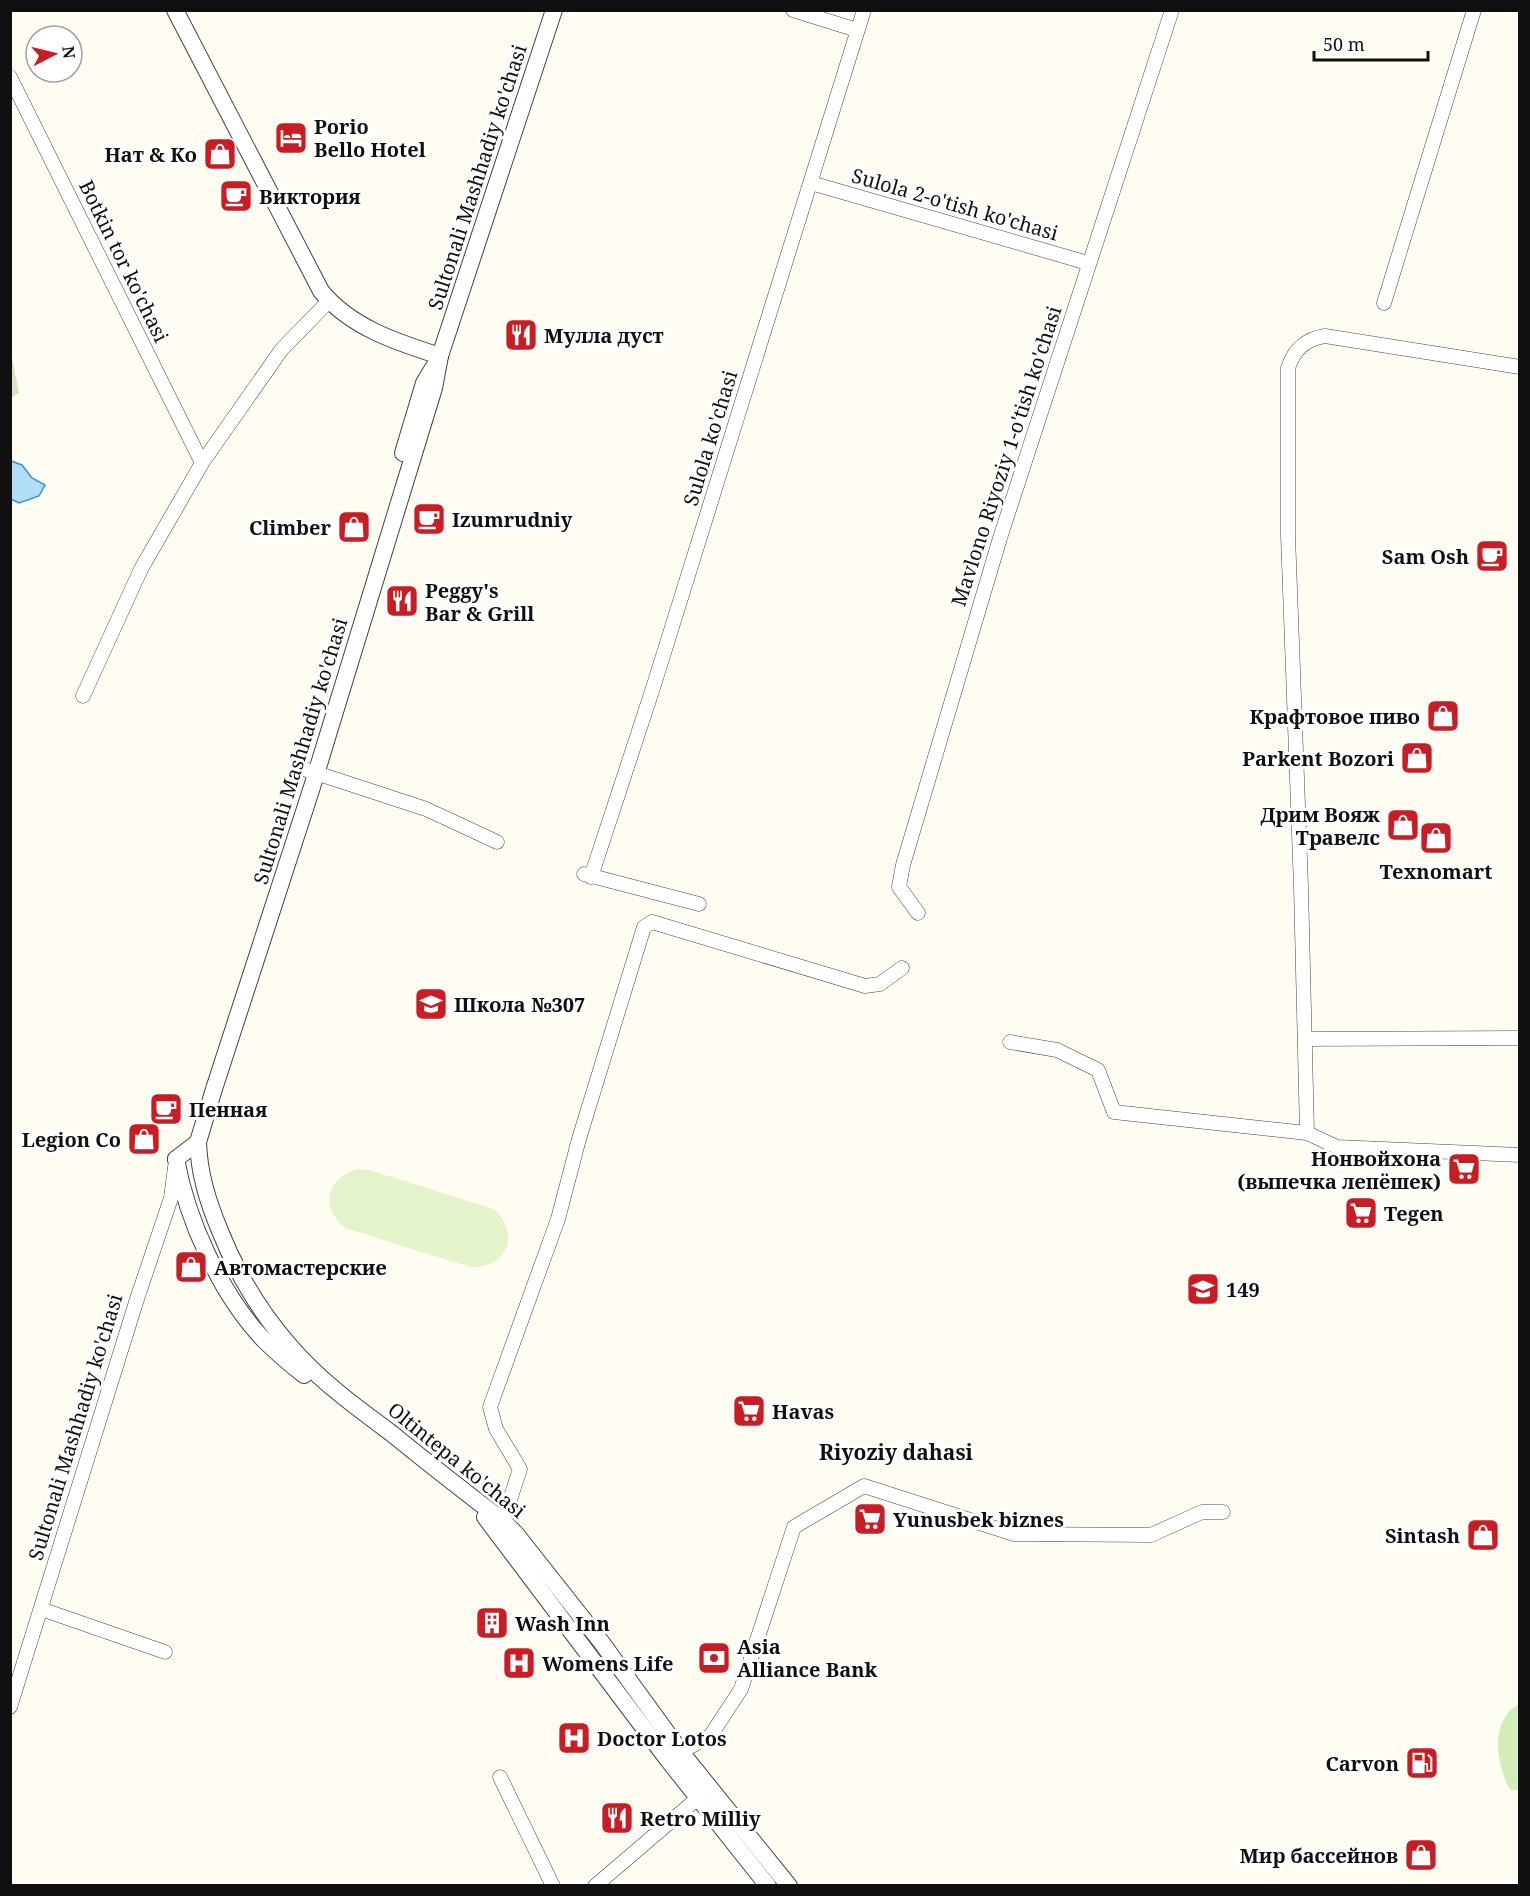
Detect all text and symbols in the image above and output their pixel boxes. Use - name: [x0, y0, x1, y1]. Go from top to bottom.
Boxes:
- north arrow: [24, 24, 84, 84]
- scale bar: [1314, 24, 1428, 62]
- text: 50 m: [1323, 32, 1365, 56]
- street label: Sultonali Mashhadiy ko'chasi: [421, 40, 533, 313]
- text: N: [57, 45, 81, 60]
- place label: Porio Bello Hotel: [314, 113, 426, 163]
- hotel icon: Porio Bello Hotel: [273, 120, 309, 156]
- shop icon: Нат & Ко: [202, 136, 238, 172]
- place label: Нат & Ко: [105, 141, 197, 168]
- street label: Sulola 2-o'tish ko'chasi: [849, 162, 1062, 247]
- street label: Botkin tor ko'chasi: [73, 175, 175, 347]
- cafe icon: Виктория: [218, 178, 254, 214]
- place label: Виктория: [259, 183, 361, 210]
- street label: Mavlono Riyoziy 1-o'tish ko'chasi: [945, 302, 1068, 610]
- restaurant icon: Мулла дуст: [503, 317, 539, 353]
- place label: Мулла дуст: [544, 322, 664, 349]
- street label: Sulola ko'chasi: [677, 367, 744, 509]
- cafe icon: Izumrudniy: [411, 501, 447, 537]
- place label: Izumrudniy: [452, 506, 573, 533]
- shop icon: Climber: [336, 509, 372, 545]
- place label: Climber: [249, 514, 332, 541]
- cafe icon: Sam Osh: [1474, 538, 1510, 574]
- place label: Sam Osh: [1382, 543, 1469, 570]
- place label: Peggy's Bar & Grill: [425, 577, 534, 627]
- restaurant icon: Peggy's Bar & Grill: [384, 583, 420, 619]
- street label: Sultonali Mashhadiy ko'chasi: [247, 614, 354, 888]
- shop icon: Крафтовое пиво: [1425, 698, 1461, 734]
- place label: Крафтовое пиво: [1249, 703, 1420, 730]
- shop icon: Parkent Bozori: [1399, 740, 1435, 776]
- place label: Parkent Bozori: [1242, 745, 1394, 772]
- place label: Дрим Вояж Травелс: [1260, 801, 1380, 851]
- shop icon: Дрим Вояж Травелс: [1385, 807, 1421, 843]
- shop icon: Texnomart: [1418, 820, 1454, 856]
- place label: Texnomart: [1380, 858, 1492, 885]
- school or university icon: Школа №307: [413, 986, 449, 1022]
- place label: Школа №307: [454, 991, 585, 1018]
- cafe icon: Пенная: [148, 1091, 184, 1127]
- place label: Пенная: [189, 1096, 267, 1123]
- shop icon: Legion Co: [126, 1121, 162, 1157]
- place label: Legion Co: [22, 1126, 121, 1153]
- place label: Нонвойхона (выпечка лепёшек): [1237, 1145, 1441, 1195]
- supermarket icon: Нонвойхона (выпечка лепёшек): [1446, 1151, 1482, 1187]
- supermarket icon: Tegen: [1343, 1195, 1379, 1231]
- place label: Tegen: [1384, 1200, 1444, 1227]
- shop icon: Автомастерские: [173, 1249, 209, 1285]
- place label: Автомастерские: [214, 1254, 387, 1281]
- school or university icon: 149: [1185, 1271, 1221, 1307]
- place label: 149: [1226, 1276, 1260, 1303]
- street label: Sultonali Mashhadiy ko'chasi: [22, 1290, 129, 1564]
- supermarket icon: Havas: [731, 1393, 767, 1429]
- street label: Oltintepa ko'chasi: [382, 1396, 532, 1524]
- place label: Havas: [772, 1398, 834, 1425]
- district label: Riyoziy dahasi: [819, 1438, 974, 1466]
- supermarket icon: Yunusbek biznes: [852, 1501, 888, 1537]
- place label: Yunusbek biznes: [893, 1506, 1064, 1533]
- shop icon: Sintash: [1465, 1517, 1501, 1553]
- place label: Sintash: [1385, 1522, 1460, 1549]
- building icon: Wash Inn: [474, 1605, 510, 1641]
- place label: Wash Inn: [515, 1610, 610, 1637]
- place label: Asia Alliance Bank: [737, 1633, 877, 1683]
- bank icon: Asia Alliance Bank: [696, 1640, 732, 1676]
- hospital icon: Womens Life: [501, 1645, 537, 1681]
- place label: Womens Life: [542, 1650, 673, 1677]
- hospital icon: Doctor Lotos: [556, 1720, 592, 1756]
- place label: Doctor Lotos: [597, 1725, 727, 1752]
- fuel station icon: Carvon: [1404, 1745, 1440, 1781]
- place label: Carvon: [1325, 1750, 1399, 1777]
- restaurant icon: Retro Milliy: [599, 1800, 635, 1836]
- place label: Retro Milliy: [640, 1805, 761, 1832]
- shop icon: Мир бассейнов: [1403, 1837, 1439, 1873]
- place label: Мир бассейнов: [1239, 1842, 1398, 1869]

